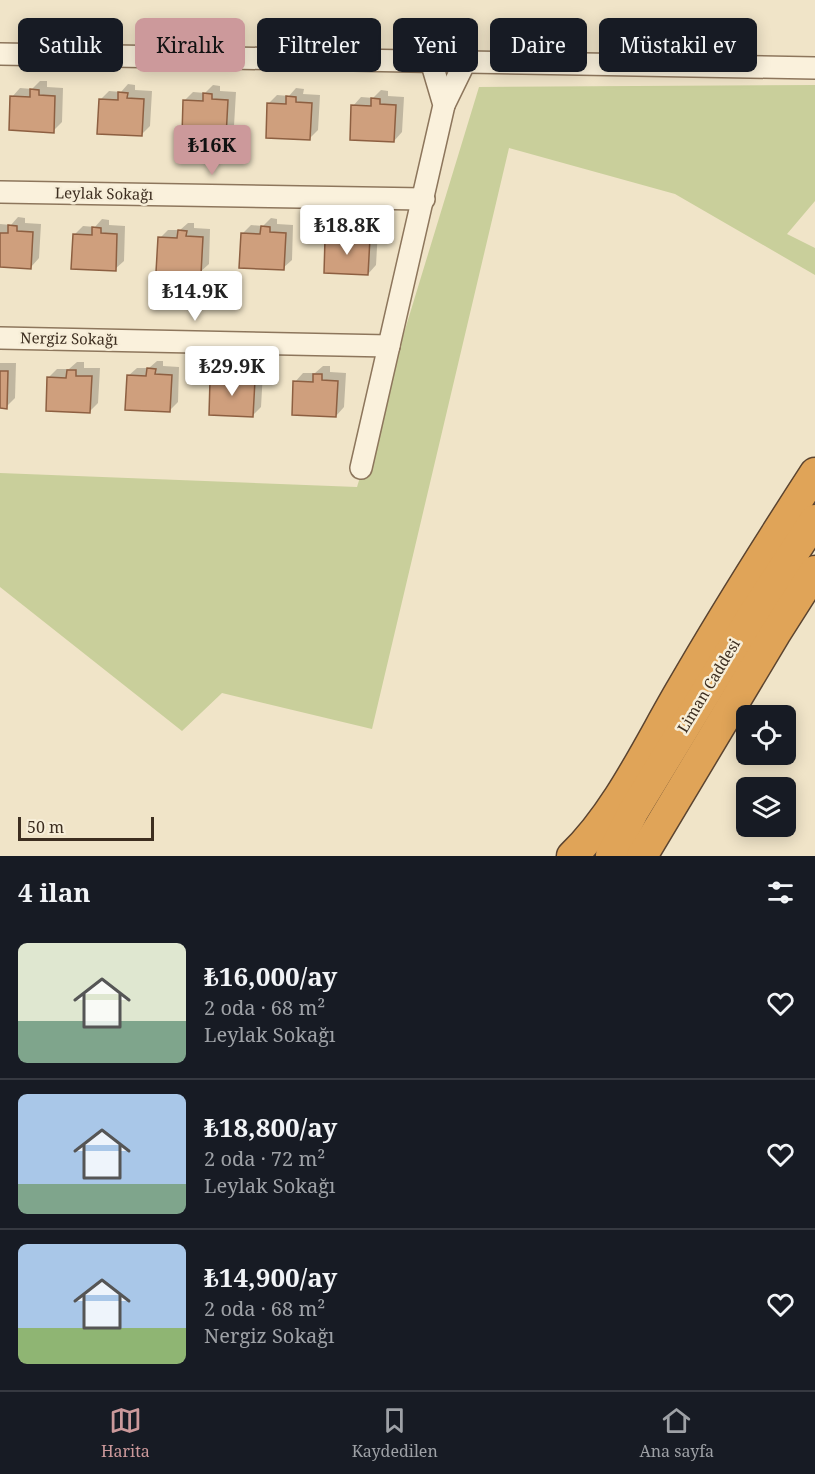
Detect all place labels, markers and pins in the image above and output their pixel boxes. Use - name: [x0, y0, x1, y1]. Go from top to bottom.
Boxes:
- pin: ₺16K: [176, 125, 248, 176]
- pin: ₺18.8K: [298, 205, 396, 256]
- pin: ₺14.9K: [146, 271, 244, 322]
- pin: ₺29.9K: [183, 346, 281, 397]

